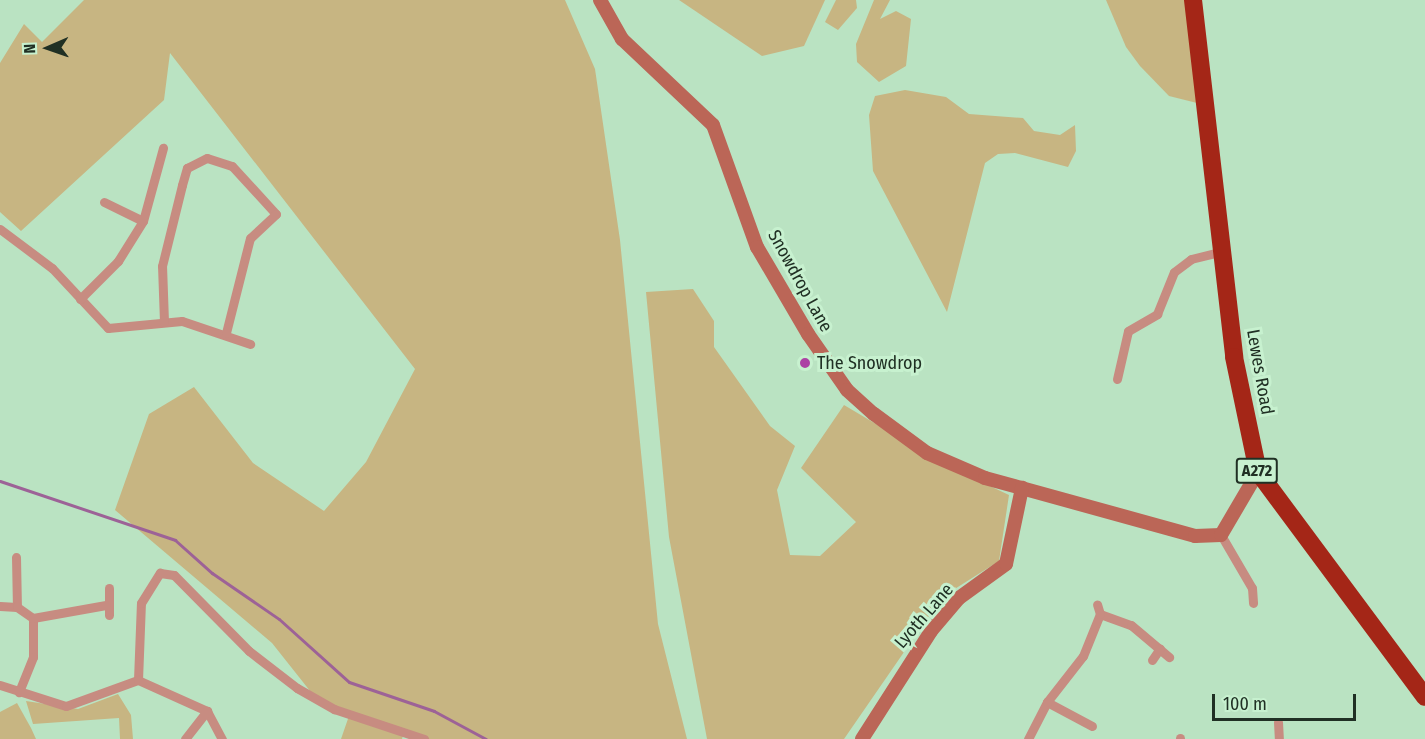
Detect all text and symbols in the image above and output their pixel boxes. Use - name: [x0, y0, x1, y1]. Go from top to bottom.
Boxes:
- north arrow: [18, 18, 78, 78]
- text: N: [20, 44, 39, 54]
- street label: Snowdrop Lane: [763, 226, 837, 336]
- street label: Lewes Road: [1242, 328, 1278, 416]
- place label: The Snowdrop: [817, 352, 922, 374]
- marker: The Snowdrop: [798, 356, 812, 370]
- road number: A272: [1234, 458, 1280, 484]
- street label: Lyoth Lane: [890, 579, 958, 653]
- scale bar: [1215, 682, 1359, 720]
- text: 100 m: [1223, 693, 1267, 715]

